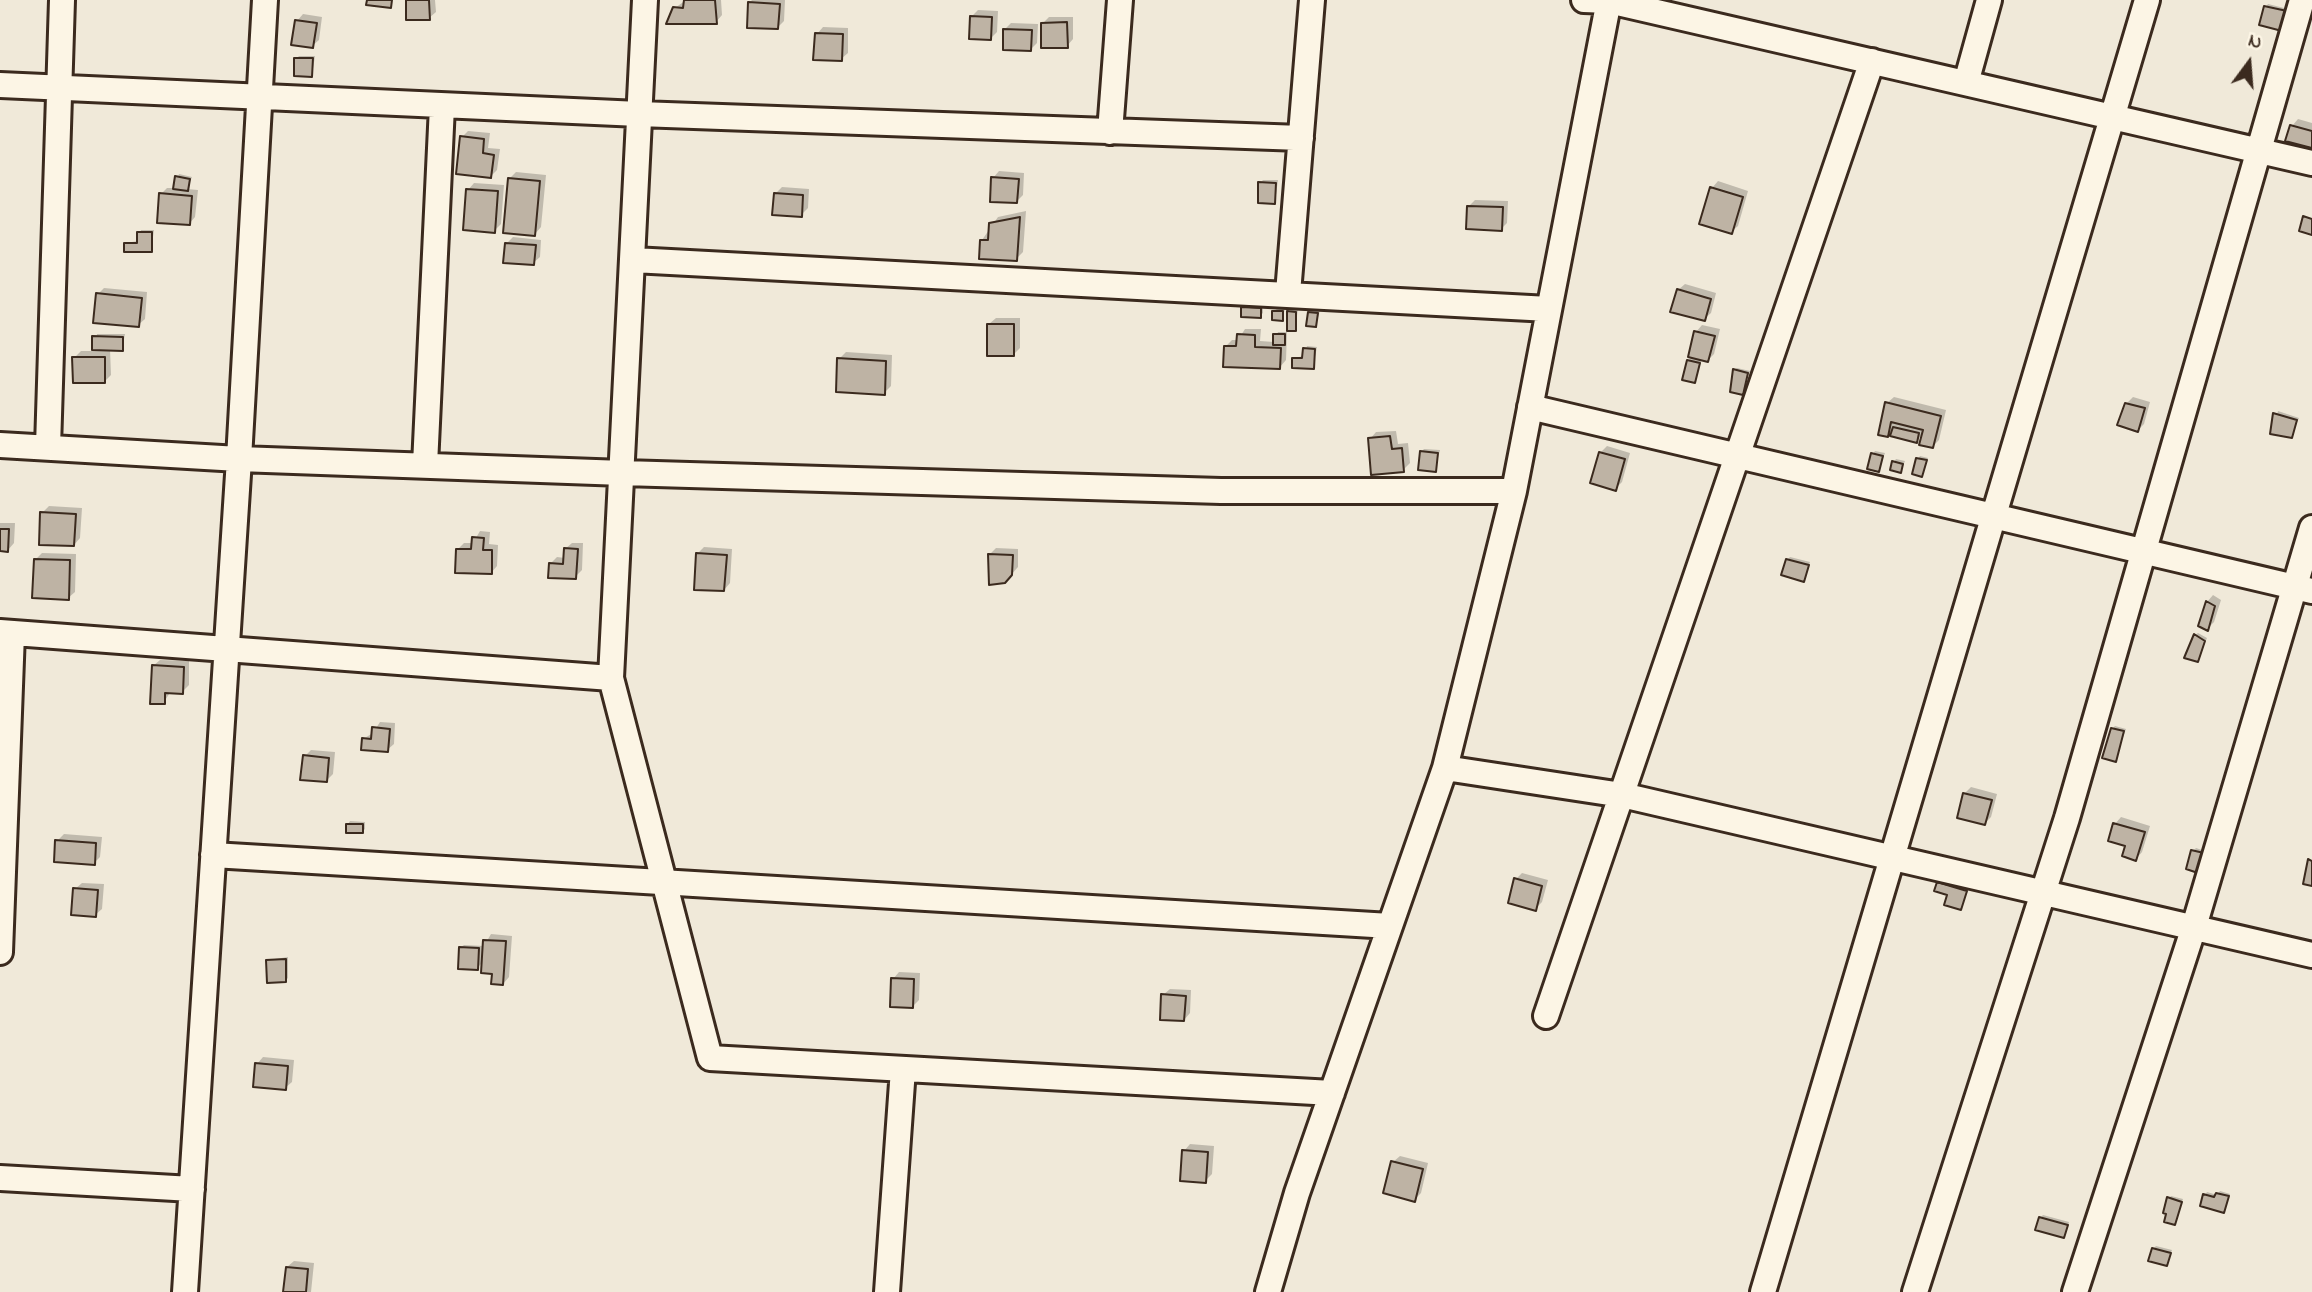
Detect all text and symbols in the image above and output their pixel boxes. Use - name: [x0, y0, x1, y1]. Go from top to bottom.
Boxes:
- north arrow: [2214, 28, 2284, 98]
- text: N: [2245, 28, 2265, 57]

